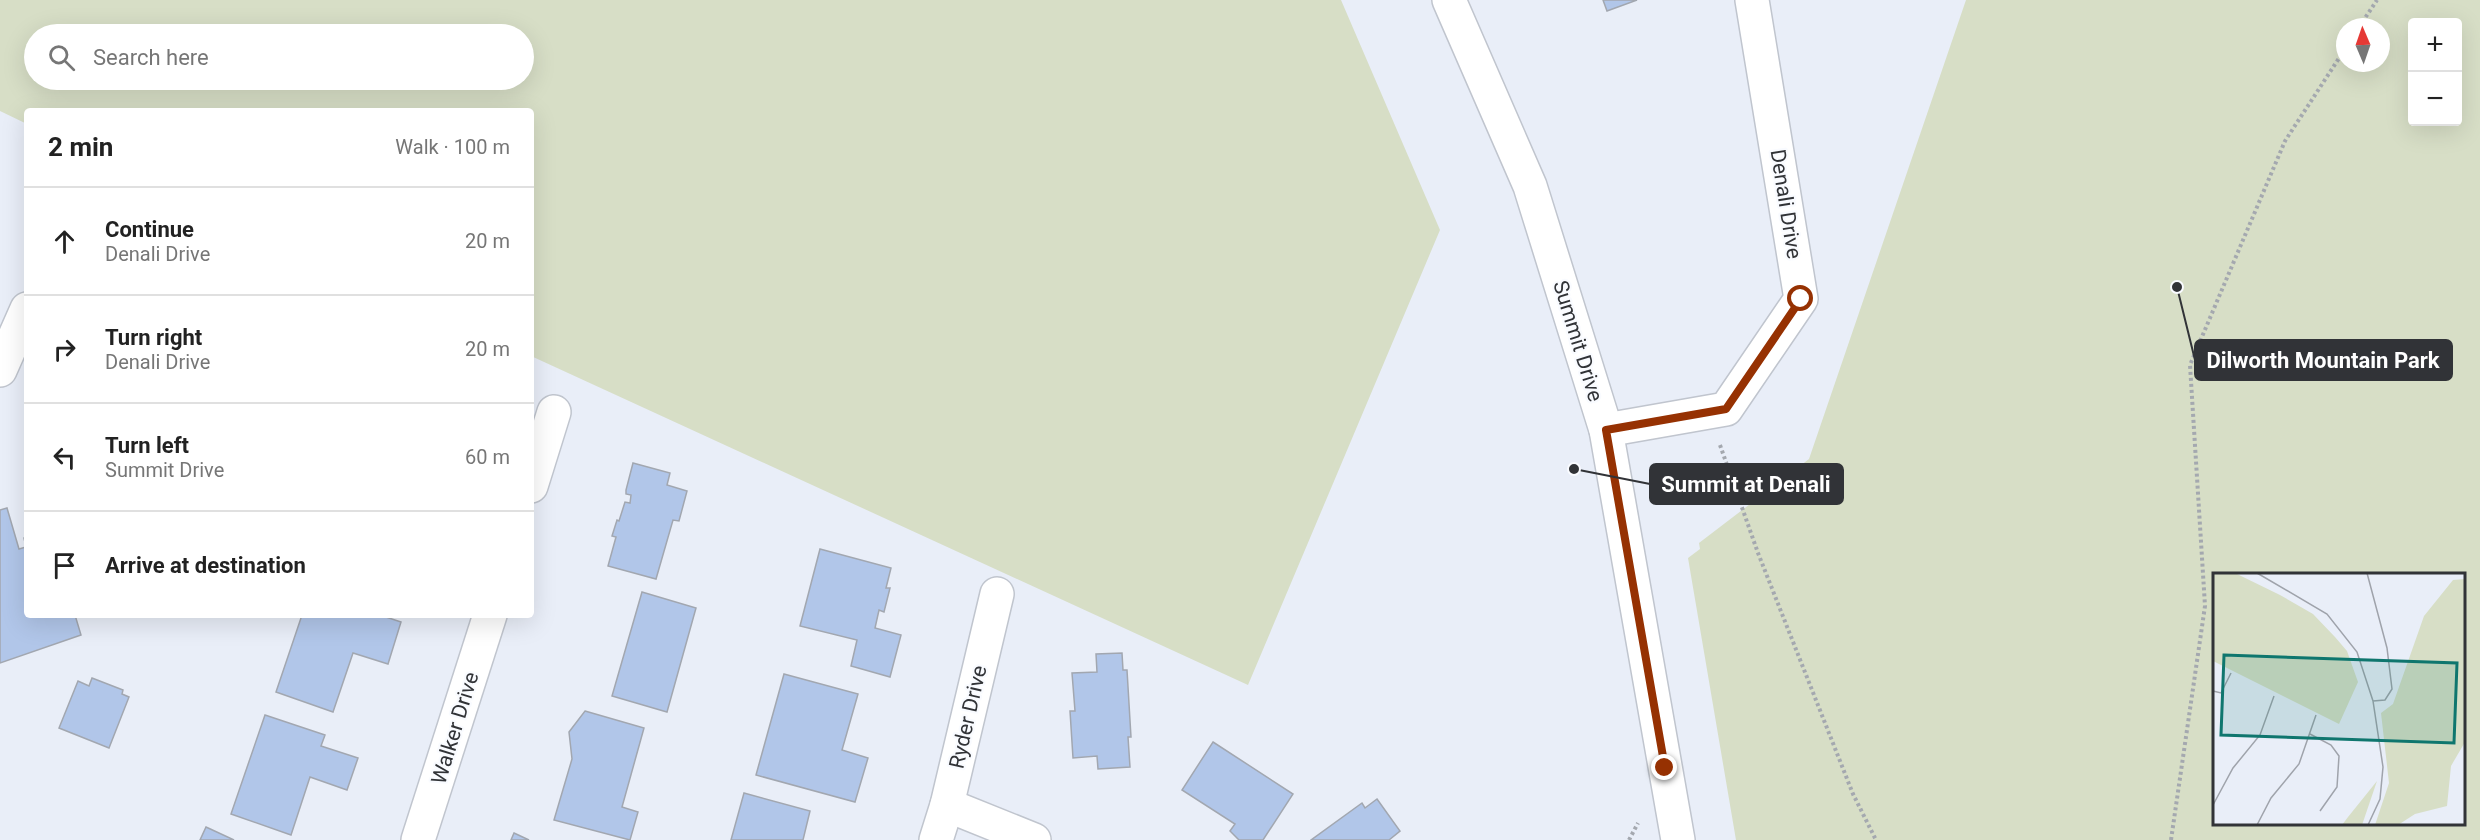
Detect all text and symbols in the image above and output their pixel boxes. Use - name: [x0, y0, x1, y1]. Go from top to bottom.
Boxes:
- north arrow: [2336, 18, 2390, 72]
- map controls: [2408, 18, 2462, 126]
- button: +: [2408, 18, 2462, 72]
- search box: [24, 24, 534, 90]
- icon: search: [45, 41, 78, 74]
- text: Search here: [93, 45, 209, 70]
- button: −: [2408, 72, 2462, 126]
- text: 2 min: [48, 132, 113, 162]
- text: Walk · 100 m: [395, 135, 510, 159]
- street label: Denali Drive: [1766, 148, 1806, 260]
- text: Continue: [105, 217, 194, 242]
- icon: ahead: [48, 225, 81, 258]
- text: 20 m: [465, 229, 510, 253]
- text: Denali Drive: [105, 242, 210, 266]
- street label: Summit Drive: [1548, 278, 1608, 404]
- route start: [1787, 285, 1813, 311]
- text: Turn right: [105, 325, 202, 350]
- icon: right: [48, 333, 81, 366]
- text: 20 m: [465, 337, 510, 361]
- callout: Dilworth Mountain Park: [2195, 340, 2452, 380]
- text: Dilworth Mountain Park: [2206, 348, 2440, 373]
- text: Denali Drive: [105, 350, 210, 374]
- text: Turn left: [105, 433, 189, 458]
- icon: left: [48, 441, 81, 474]
- text: 60 m: [465, 445, 510, 469]
- text: Summit Drive: [105, 458, 224, 482]
- callout: Summit at Denali: [1650, 464, 1843, 504]
- text: Summit at Denali: [1661, 472, 1831, 497]
- icon: arrive: [48, 549, 81, 582]
- text: Arrive at destination: [105, 553, 306, 578]
- inset map: [2213, 573, 2465, 825]
- street label: Ryder Drive: [944, 663, 992, 771]
- street label: Walker Drive: [427, 669, 483, 787]
- route end: [1651, 754, 1677, 780]

